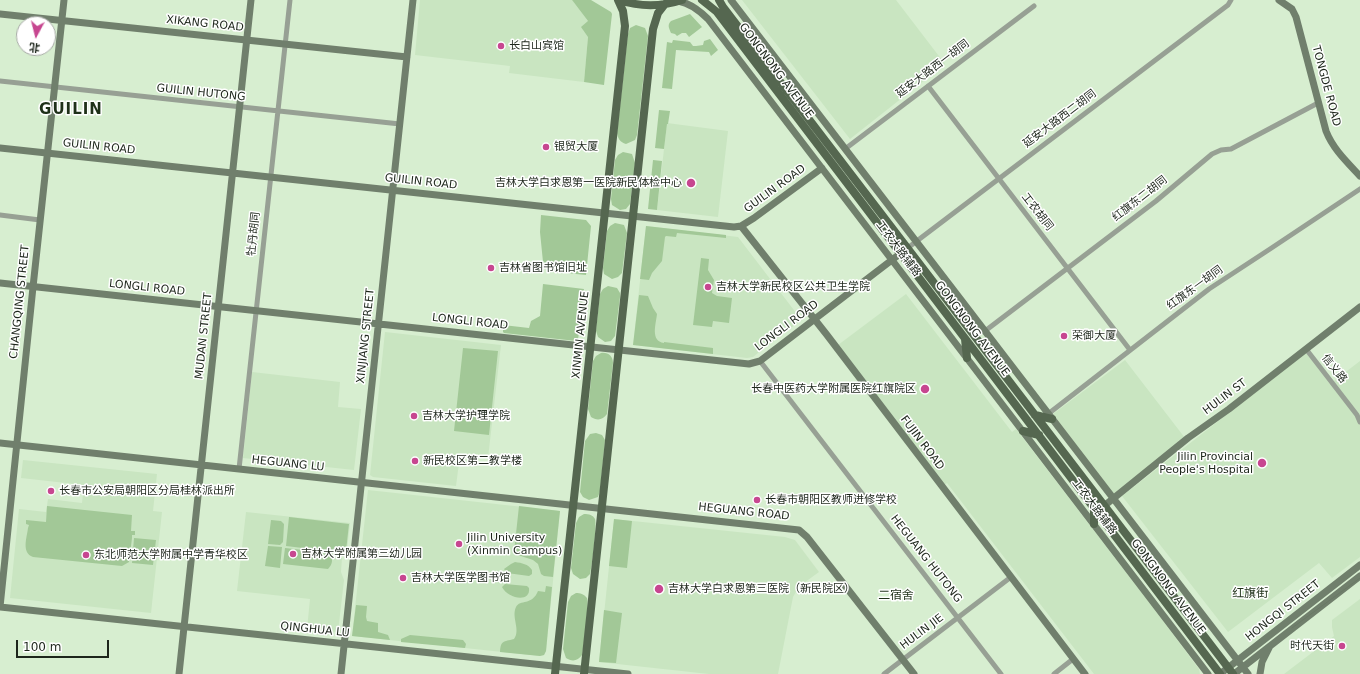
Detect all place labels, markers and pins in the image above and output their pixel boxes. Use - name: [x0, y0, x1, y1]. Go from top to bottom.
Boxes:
- place label: 长白山宾馆: [509, 39, 564, 53]
- marker: 长白山宾馆: [496, 41, 506, 51]
- place label: 银贸大厦: [554, 140, 598, 154]
- marker: 银贸大厦: [541, 142, 551, 152]
- place label: 吉林大学白求恩第一医院新民体检中心: [495, 176, 682, 190]
- marker: 吉林大学白求恩第一医院新民体检中心: [685, 177, 697, 189]
- place label: 吉林省图书馆旧址: [499, 261, 587, 275]
- marker: 吉林省图书馆旧址: [486, 263, 496, 273]
- place label: 吉林大学新民校区公共卫生学院: [716, 280, 870, 294]
- marker: 吉林大学新民校区公共卫生学院: [703, 282, 713, 292]
- place label: 荣御大厦: [1072, 329, 1116, 343]
- marker: 荣御大厦: [1059, 331, 1069, 341]
- place label: 长春中医药大学附属医院红旗院区: [751, 382, 916, 396]
- marker: 长春中医药大学附属医院红旗院区: [919, 383, 931, 395]
- place label: 吉林大学护理学院: [422, 409, 510, 423]
- marker: 吉林大学护理学院: [409, 411, 419, 421]
- place label: Jilin Provincial People's Hospital: [1159, 450, 1253, 476]
- place label: 新民校区第二教学楼: [423, 454, 522, 468]
- marker: 新民校区第二教学楼: [410, 456, 420, 466]
- marker: Jilin Provincial People's Hospital: [1256, 457, 1268, 469]
- place label: 长春市公安局朝阳区分局桂林派出所: [59, 484, 235, 498]
- marker: 长春市公安局朝阳区分局桂林派出所: [46, 486, 56, 496]
- place label: 长春市朝阳区教师进修学校: [765, 493, 897, 507]
- marker: 长春市朝阳区教师进修学校: [752, 495, 762, 505]
- place label: Jilin University (Xinmin Campus): [467, 531, 562, 557]
- marker: Jilin University (Xinmin Campus): [454, 539, 464, 549]
- place label: 吉林大学附属第三幼儿园: [301, 547, 422, 561]
- place label: 东北师范大学附属中学青华校区: [94, 548, 248, 562]
- marker: 吉林大学附属第三幼儿园: [288, 549, 298, 559]
- marker: 东北师范大学附属中学青华校区: [81, 550, 91, 560]
- place label: 吉林大学医学图书馆: [411, 571, 510, 585]
- marker: 吉林大学医学图书馆: [398, 573, 408, 583]
- place label: 吉林大学白求恩第三医院（新民院区）: [668, 582, 855, 596]
- marker: 吉林大学白求恩第三医院（新民院区）: [653, 583, 665, 595]
- place label: 时代天街: [1290, 639, 1334, 653]
- marker: 时代天街: [1337, 641, 1347, 651]

